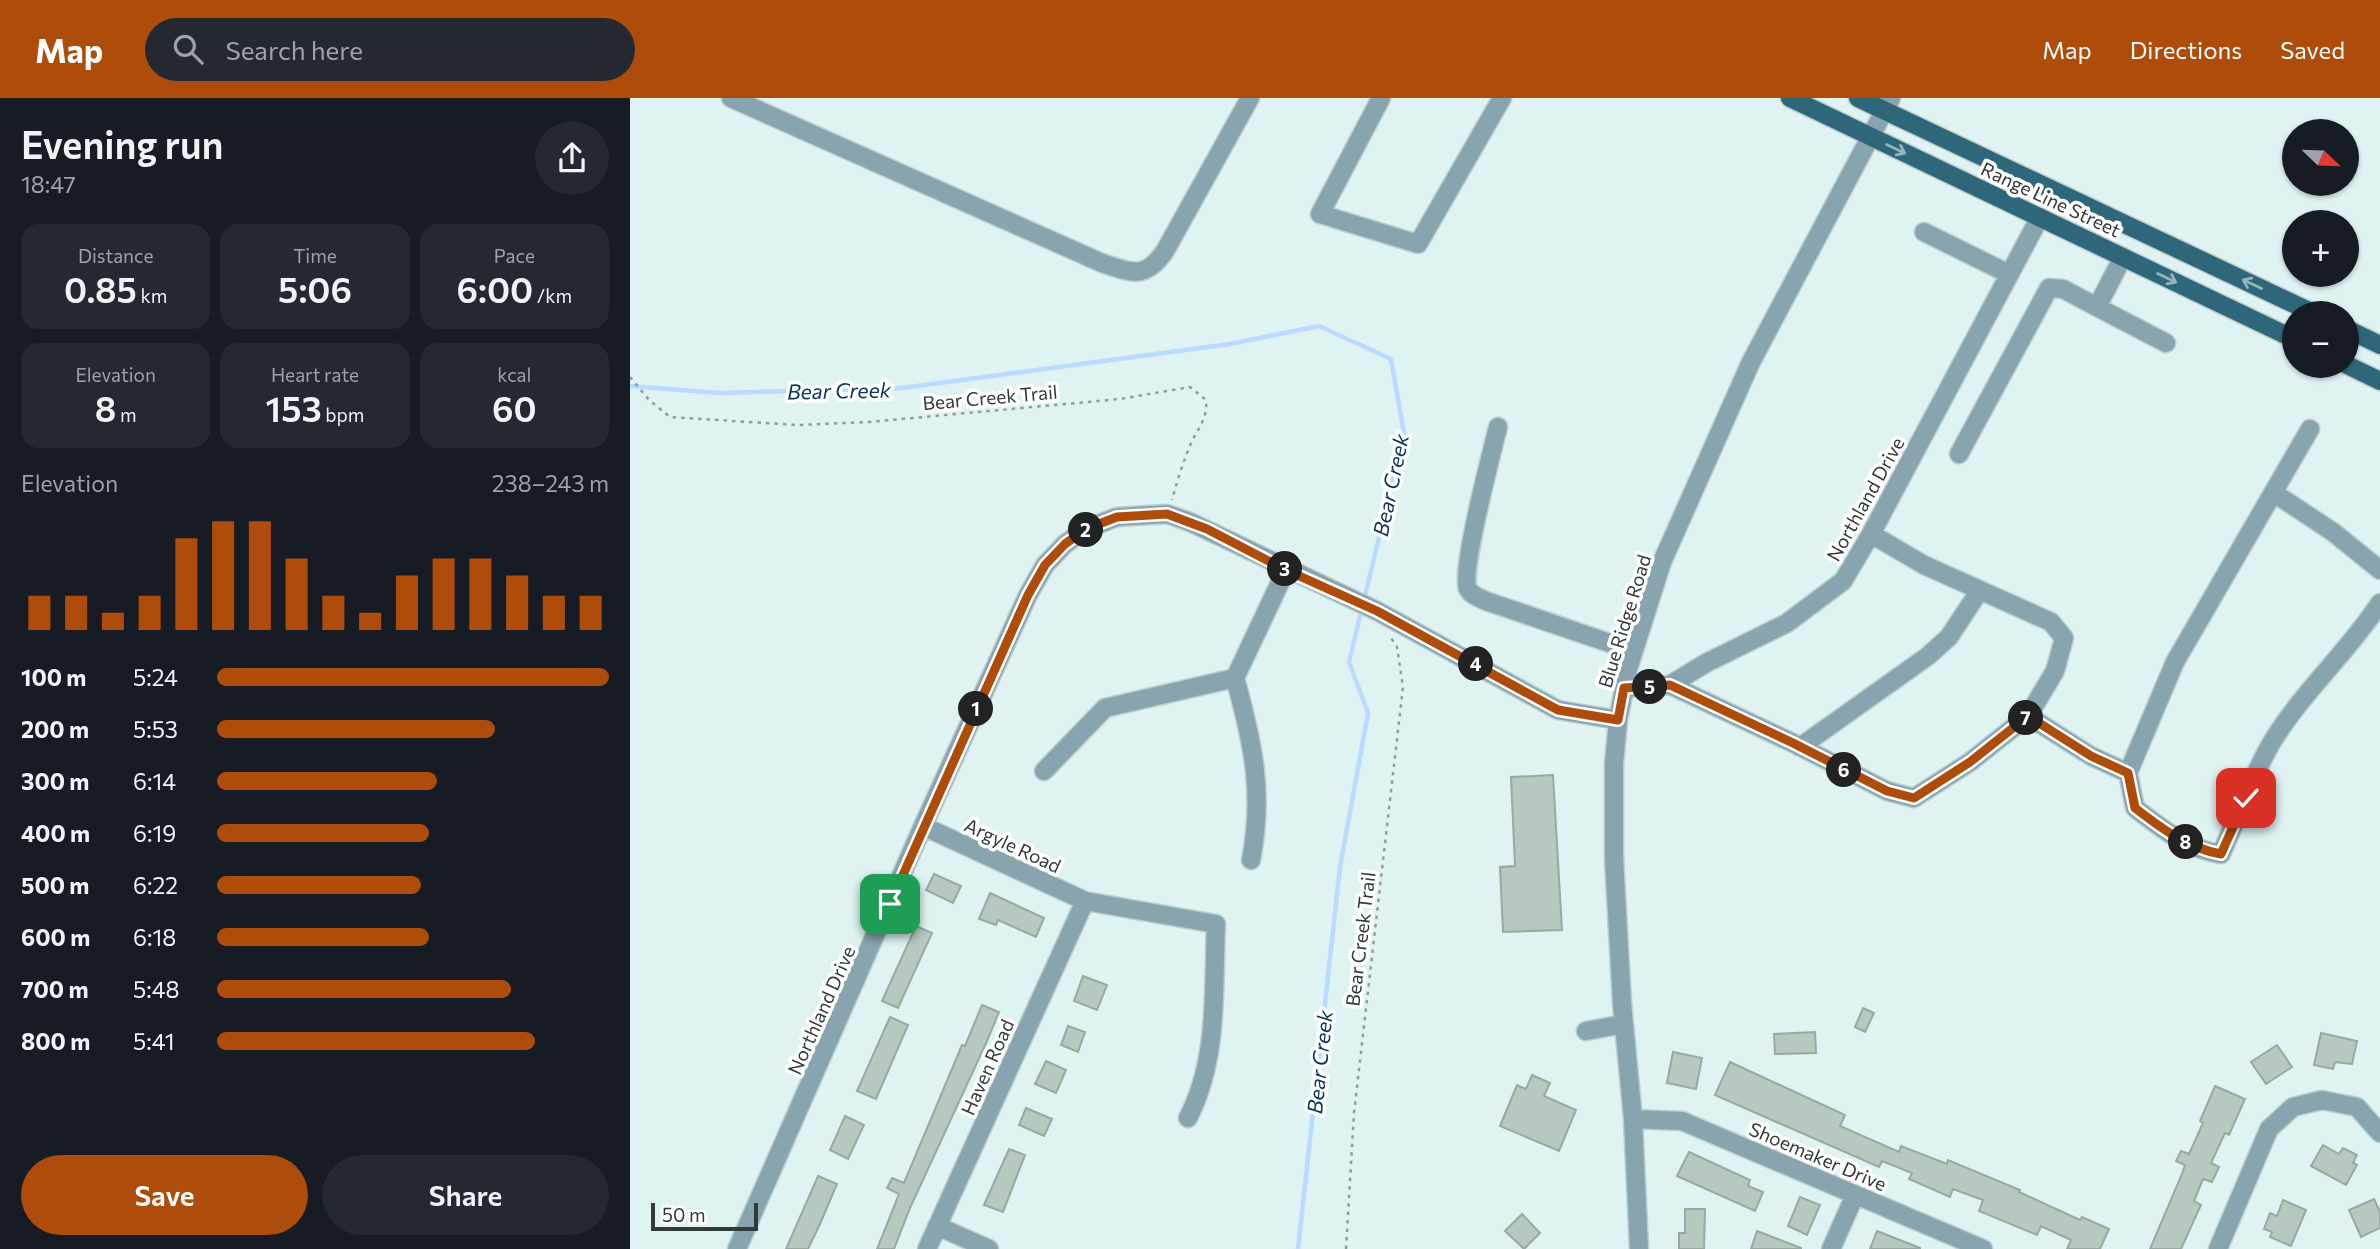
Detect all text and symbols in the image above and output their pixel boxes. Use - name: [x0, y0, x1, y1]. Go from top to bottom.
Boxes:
- search box: [145, 18, 635, 81]
- text: Map: [35, 29, 103, 70]
- icon: search: [169, 30, 207, 68]
- text: Search here: [225, 34, 363, 65]
- text: Map: [2042, 35, 2092, 64]
- text: Directions: [2130, 35, 2242, 64]
- text: Saved: [2280, 35, 2345, 64]
- north arrow: [2282, 119, 2359, 196]
- map controls: [2282, 119, 2359, 378]
- text: Evening run: [21, 120, 224, 167]
- button: share: [535, 121, 609, 195]
- one-way arrow: [1885, 143, 1906, 156]
- street label: Range Line Street: [1978, 157, 2125, 241]
- text: 18:47: [21, 170, 76, 198]
- button: +: [2282, 210, 2359, 287]
- text: Distance: [78, 244, 153, 267]
- text: Time: [293, 244, 337, 267]
- text: Pace: [494, 244, 535, 267]
- text: 0.85: [64, 267, 137, 310]
- text: 5:06: [278, 267, 352, 310]
- text: 6:00: [457, 267, 533, 310]
- one-way arrow: [2157, 273, 2178, 286]
- one-way arrow: [2242, 277, 2263, 290]
- text: km: [137, 284, 167, 307]
- text: /km: [533, 284, 572, 307]
- button: −: [2282, 301, 2359, 378]
- text: Elevation: [76, 363, 156, 386]
- text: Heart rate: [271, 363, 359, 386]
- text: kcal: [497, 363, 531, 386]
- water label: Bear Creek: [787, 377, 892, 403]
- street label: Bear Creek Trail: [922, 380, 1058, 414]
- text: 8: [95, 386, 116, 429]
- text: 153: [266, 386, 322, 429]
- text: 60: [492, 386, 537, 429]
- text: m: [116, 403, 137, 426]
- text: bpm: [322, 403, 364, 426]
- water label: Bear Creek: [1367, 431, 1413, 538]
- street label: Northland Drive: [1821, 433, 1909, 565]
- text: Elevation: [21, 469, 118, 497]
- text: 238–243 m: [492, 469, 609, 497]
- pin: 2: [1068, 512, 1104, 548]
- text: 2: [1080, 518, 1091, 541]
- pin: 3: [1268, 552, 1302, 587]
- street label: Blue Ridge Road: [1593, 552, 1655, 690]
- text: 3: [1279, 557, 1290, 580]
- pin: 4: [1458, 646, 1494, 682]
- text: 4: [1470, 652, 1481, 675]
- text: 100 m: [21, 663, 86, 691]
- text: 5:24: [133, 663, 178, 691]
- pin: 5: [1632, 670, 1668, 704]
- text: 5: [1644, 675, 1655, 698]
- pin: 1: [958, 692, 994, 726]
- text: 1: [971, 697, 980, 720]
- pin: 7: [2008, 700, 2044, 736]
- text: 7: [2020, 706, 2031, 729]
- text: 200 m: [21, 715, 89, 743]
- text: 5:53: [133, 715, 178, 743]
- pin: 6: [1826, 752, 1862, 788]
- text: 6: [1838, 758, 1849, 781]
- text: 300 m: [21, 767, 89, 795]
- text: 6:14: [133, 767, 176, 795]
- pin: [2216, 768, 2276, 828]
- icon: check: [2227, 779, 2265, 817]
- street label: Argyle Road: [961, 813, 1065, 877]
- text: 400 m: [21, 819, 90, 847]
- text: 6:19: [133, 819, 176, 847]
- pin: 8: [2168, 824, 2204, 860]
- text: 8: [2180, 830, 2191, 853]
- street label: Bear Creek Trail: [1340, 870, 1380, 1008]
- text: 500 m: [21, 871, 89, 899]
- text: 6:22: [133, 871, 178, 899]
- pin: [860, 874, 920, 934]
- icon: arrive: [871, 885, 909, 923]
- text: 600 m: [21, 923, 90, 951]
- text: 6:18: [133, 923, 176, 951]
- street label: Northland Drive: [782, 942, 860, 1078]
- text: 700 m: [21, 975, 89, 1003]
- text: 5:48: [133, 975, 179, 1003]
- water label: Bear Creek: [1301, 1008, 1337, 1115]
- street label: Haven Road: [956, 1016, 1018, 1118]
- text: 800 m: [21, 1027, 90, 1055]
- text: 5:41: [133, 1027, 175, 1055]
- street label: Shoemaker Drive: [1746, 1117, 1890, 1195]
- button: Save: [21, 1155, 308, 1235]
- button: Share: [322, 1155, 609, 1235]
- scale bar: [651, 1200, 758, 1232]
- text: 50 m: [662, 1203, 706, 1226]

